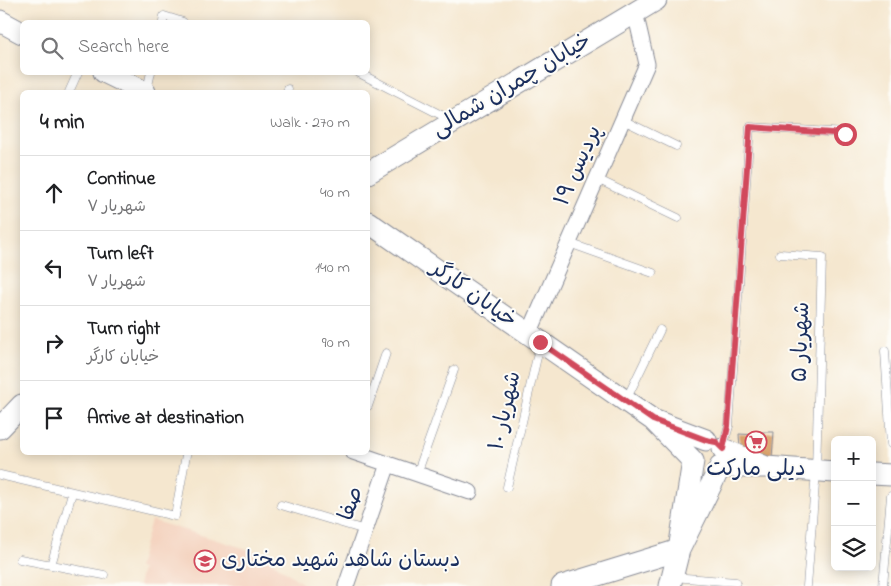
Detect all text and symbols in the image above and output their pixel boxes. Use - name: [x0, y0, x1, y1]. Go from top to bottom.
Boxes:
- search box: [20, 20, 370, 75]
- street label: خیابان چمران شمالی: [426, 26, 598, 146]
- icon: search: [38, 34, 66, 62]
- text: Search here: [78, 34, 169, 61]
- text: 4 min: [40, 108, 84, 138]
- text: Walk · 270 m: [270, 111, 350, 135]
- street label: پردیس ۱۹: [547, 121, 611, 211]
- route start: [834, 123, 857, 146]
- text: Continue: [87, 166, 155, 193]
- icon: ahead: [40, 179, 68, 207]
- text: 40 m: [320, 181, 350, 205]
- text: شهریار ۷: [87, 195, 146, 219]
- text: Turn left: [87, 241, 154, 268]
- street label: خیابان کارگر: [421, 252, 523, 337]
- icon: left: [40, 254, 68, 282]
- text: 140 m: [315, 256, 350, 280]
- text: شهریار ۷: [87, 270, 146, 294]
- street label: شهریار ۵: [785, 301, 819, 383]
- text: Turn right: [87, 316, 160, 343]
- icon: right: [40, 329, 68, 357]
- text: 90 m: [322, 331, 350, 355]
- route end: [529, 331, 552, 354]
- text: خیابان کارگر: [87, 345, 159, 369]
- street label: شهریار ۱۰: [481, 368, 531, 454]
- icon: arrive: [40, 404, 68, 432]
- text: Arrive at destination: [87, 405, 244, 432]
- supermarket icon: دیلی مارکت: [744, 430, 768, 454]
- map controls: [831, 436, 876, 571]
- button: +: [831, 436, 876, 481]
- place label: دیلی مارکت: [706, 454, 806, 486]
- button: −: [831, 481, 876, 526]
- street label: صفا: [331, 483, 373, 525]
- button: layers: [831, 526, 876, 571]
- place label: دبستان شاهد شهید مختاری: [221, 545, 461, 577]
- school or university icon: دبستان شاهد شهید مختاری: [193, 549, 217, 573]

